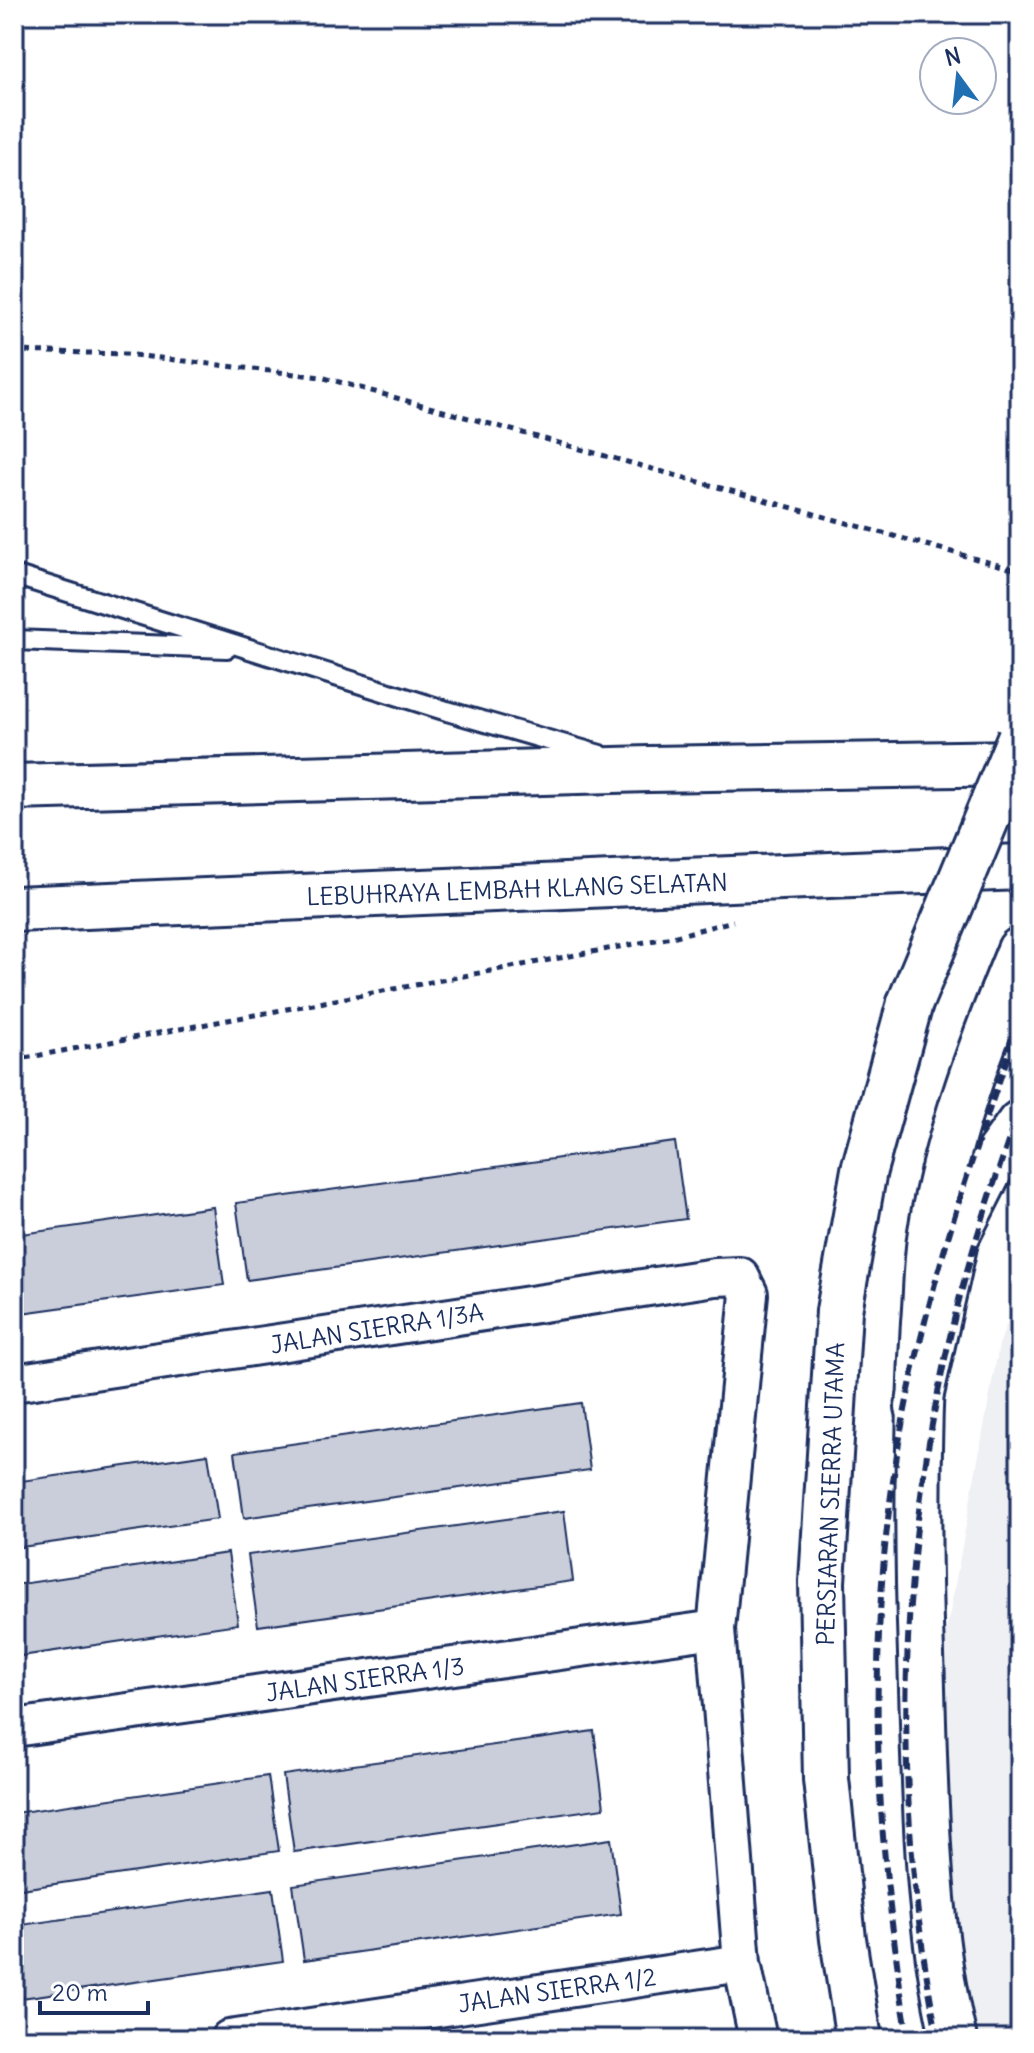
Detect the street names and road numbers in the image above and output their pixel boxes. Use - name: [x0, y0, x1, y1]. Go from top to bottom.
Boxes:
- street label: LEBUHRAYA LEMBAH KLANG SELATAN: [306, 867, 728, 911]
- street label: JALAN SIERRA 1/3A: [268, 1296, 486, 1360]
- street label: PERSIARAN SIERRA UTAMA: [810, 1342, 850, 1646]
- street label: JALAN SIERRA 1/3: [264, 1650, 466, 1708]
- street label: JALAN SIERRA 1/2: [456, 1961, 658, 2019]

